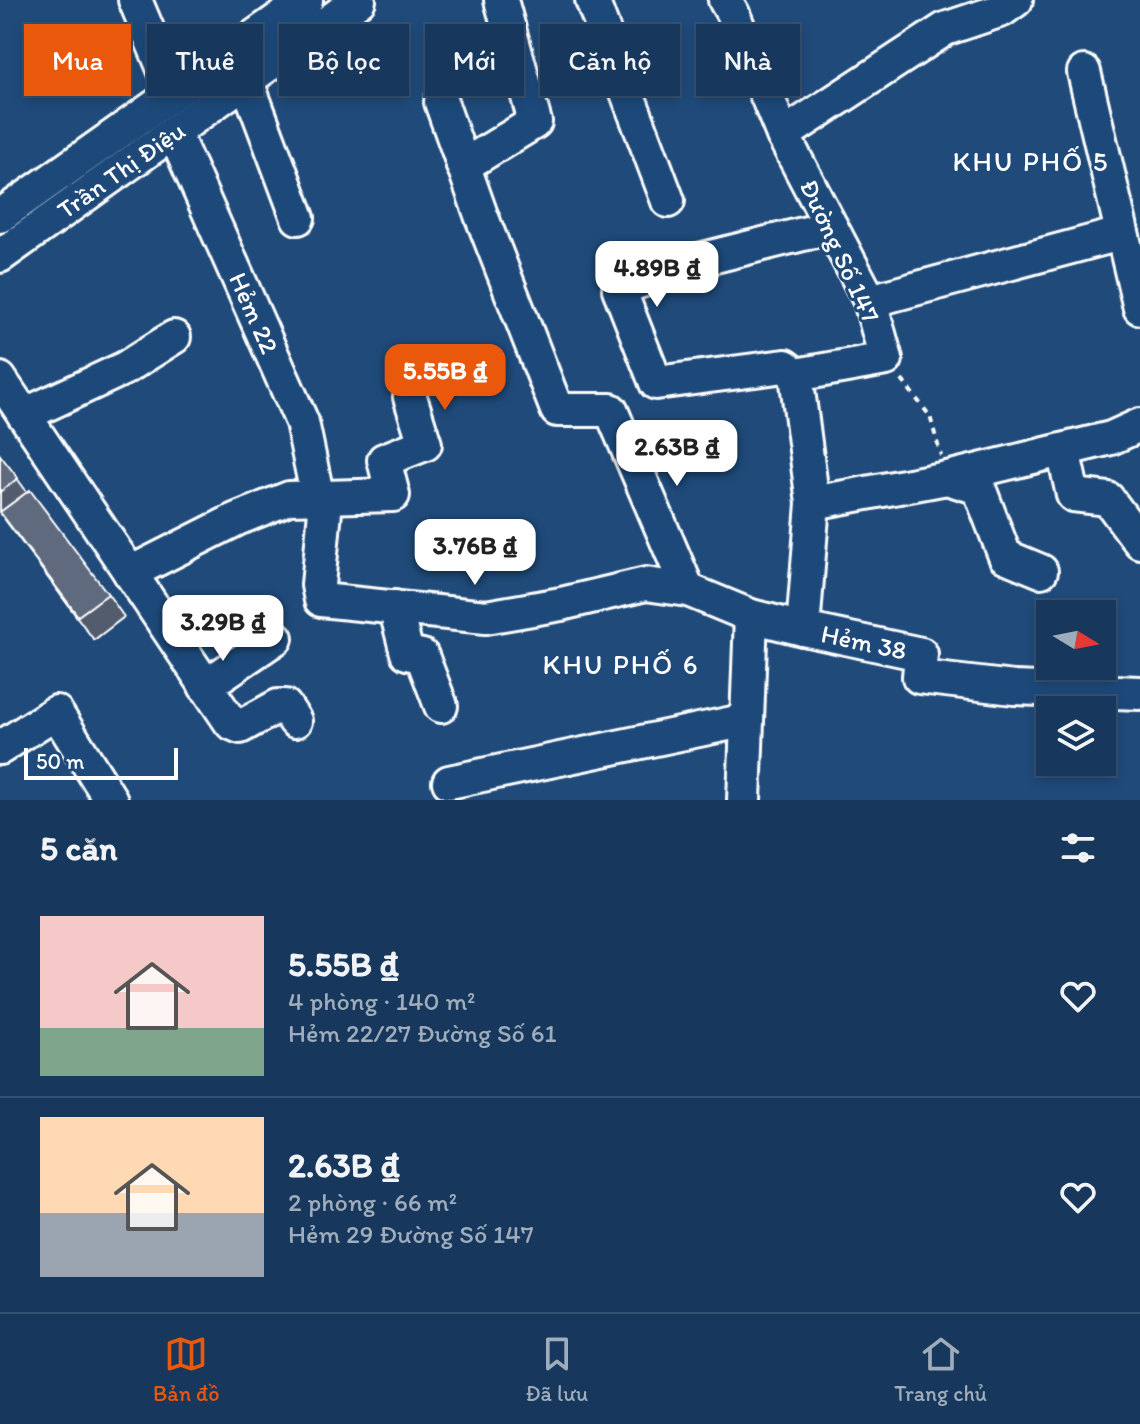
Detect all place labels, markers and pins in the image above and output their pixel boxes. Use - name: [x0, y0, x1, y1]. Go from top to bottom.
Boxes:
- pin: 4.89B ₫: [583, 241, 731, 309]
- pin: 5.55B ₫: [371, 344, 519, 412]
- pin: 2.63B ₫: [603, 420, 751, 488]
- pin: 3.76B ₫: [401, 519, 549, 587]
- pin: 3.29B ₫: [149, 595, 297, 663]

